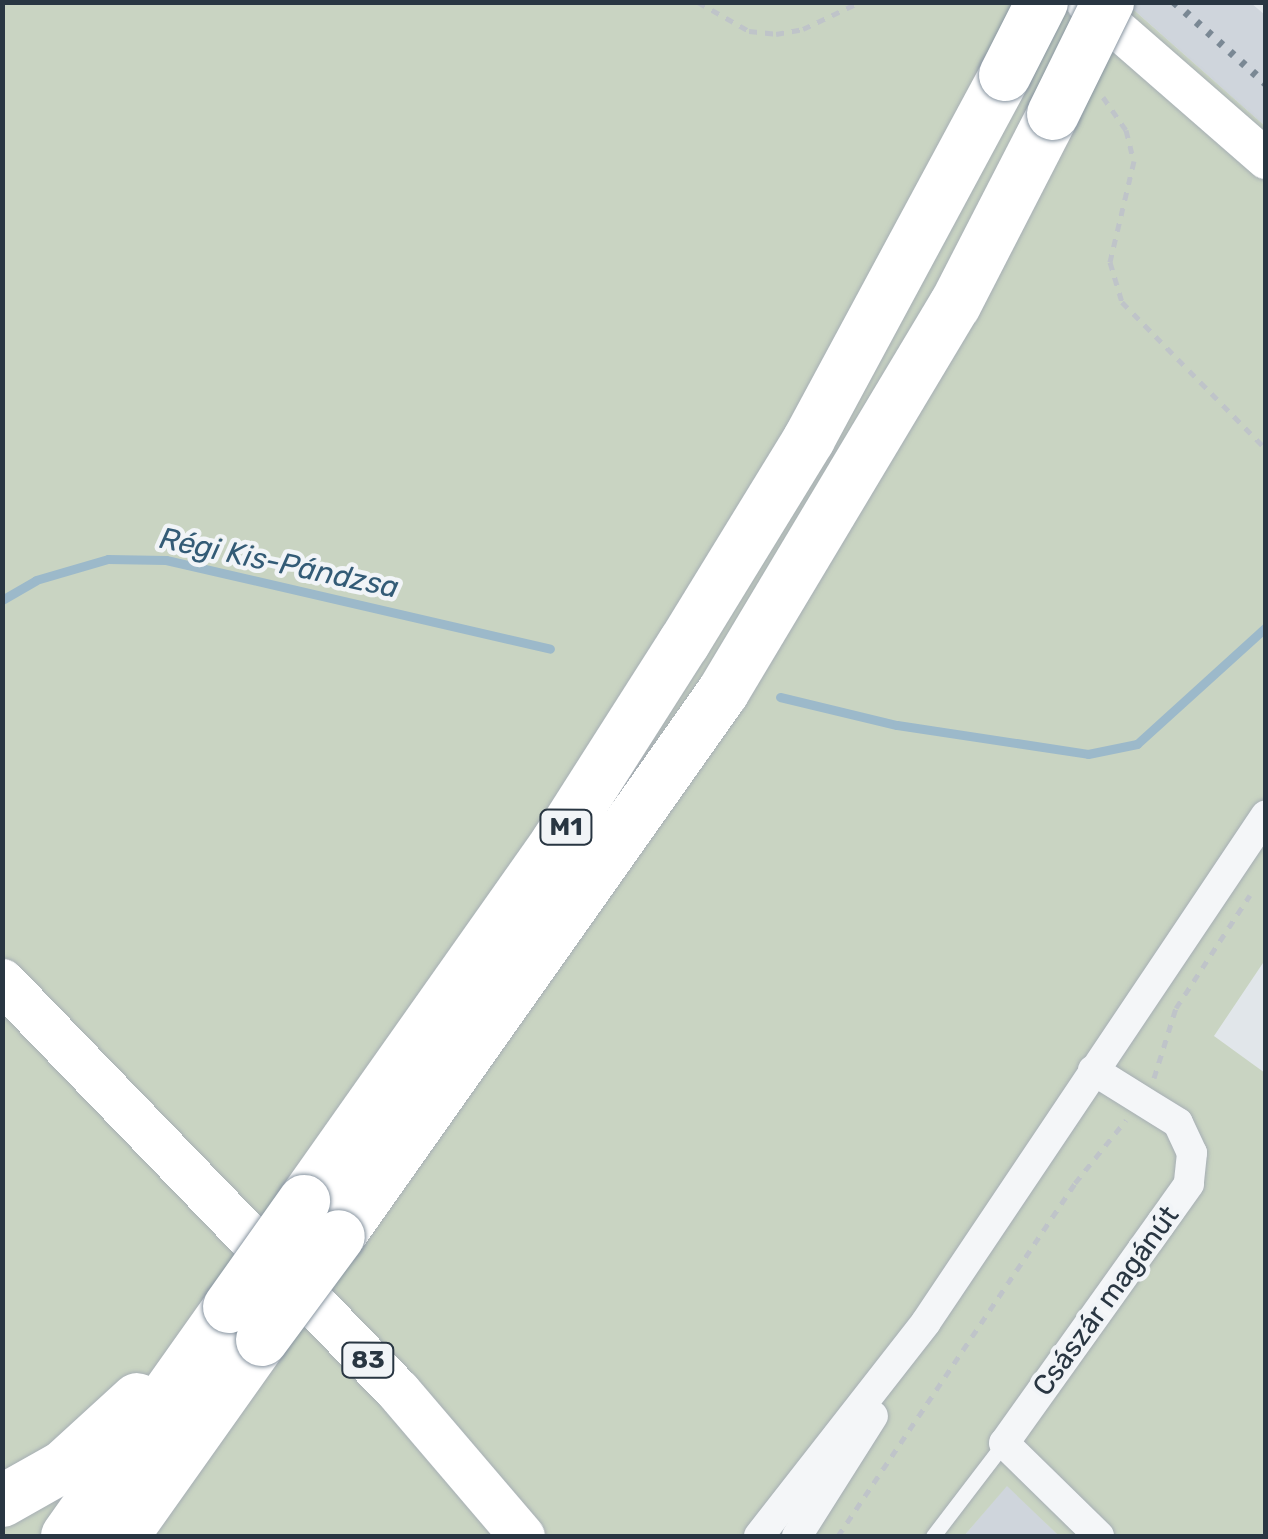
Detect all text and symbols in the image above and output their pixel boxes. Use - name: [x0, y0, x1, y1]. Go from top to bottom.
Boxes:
- water label: Régi Kis-Pándzsa: [156, 520, 402, 606]
- road number: M1: [538, 807, 594, 847]
- street label: Császár magánút: [1026, 1199, 1186, 1403]
- road number: 83: [340, 1340, 396, 1380]

